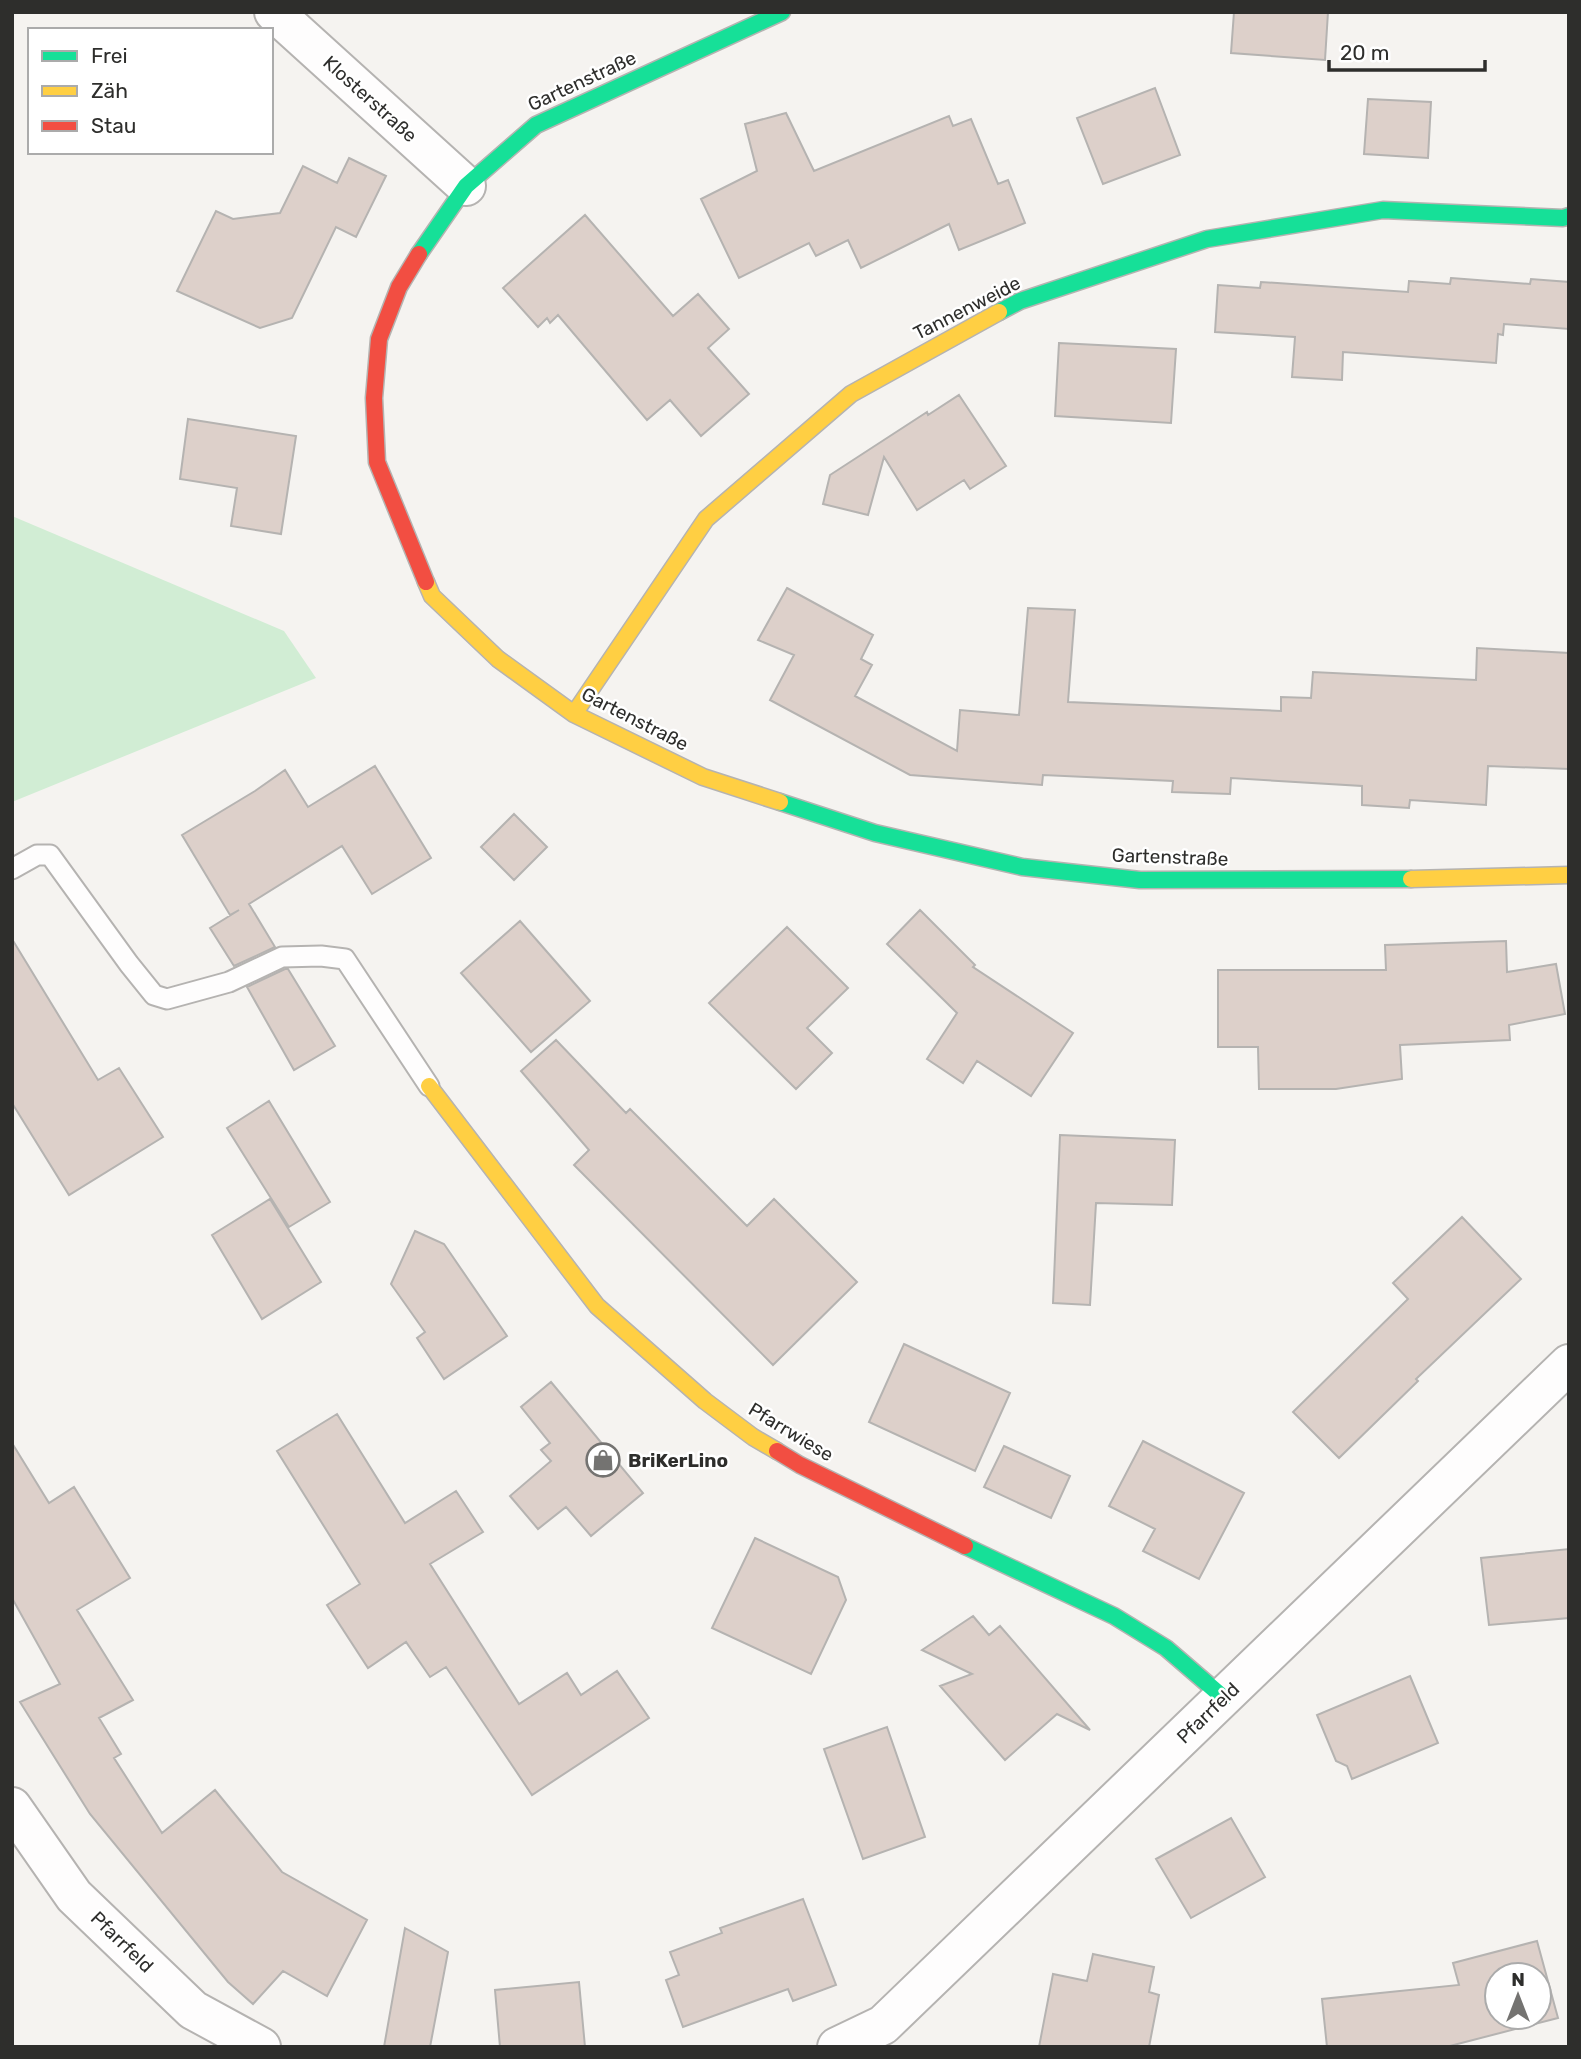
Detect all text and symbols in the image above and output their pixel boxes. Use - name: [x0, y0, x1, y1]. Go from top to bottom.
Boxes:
- legend: [28, 28, 273, 154]
- scale bar: [1329, 28, 1485, 72]
- text: 20 m: [1340, 40, 1389, 65]
- text: Frei: [91, 43, 128, 68]
- street label: Gartenstraße: [524, 46, 640, 116]
- street label: Klosterstraße: [318, 51, 422, 147]
- text: Zäh: [91, 78, 128, 103]
- text: Stau: [91, 113, 137, 138]
- street label: Tannenweide: [910, 271, 1024, 345]
- street label: Gartenstraße: [578, 682, 692, 756]
- street label: Gartenstraße: [1111, 843, 1229, 871]
- street label: Pfarrwiese: [744, 1398, 838, 1466]
- shop icon: BriKerLino: [584, 1441, 622, 1479]
- place label: BriKerLino: [628, 1449, 728, 1472]
- street label: Pfarrfeld: [1172, 1678, 1244, 1748]
- street label: Pfarrfeld: [86, 1907, 158, 1977]
- north arrow: [1483, 1961, 1553, 2031]
- text: N: [1511, 1968, 1525, 1991]

